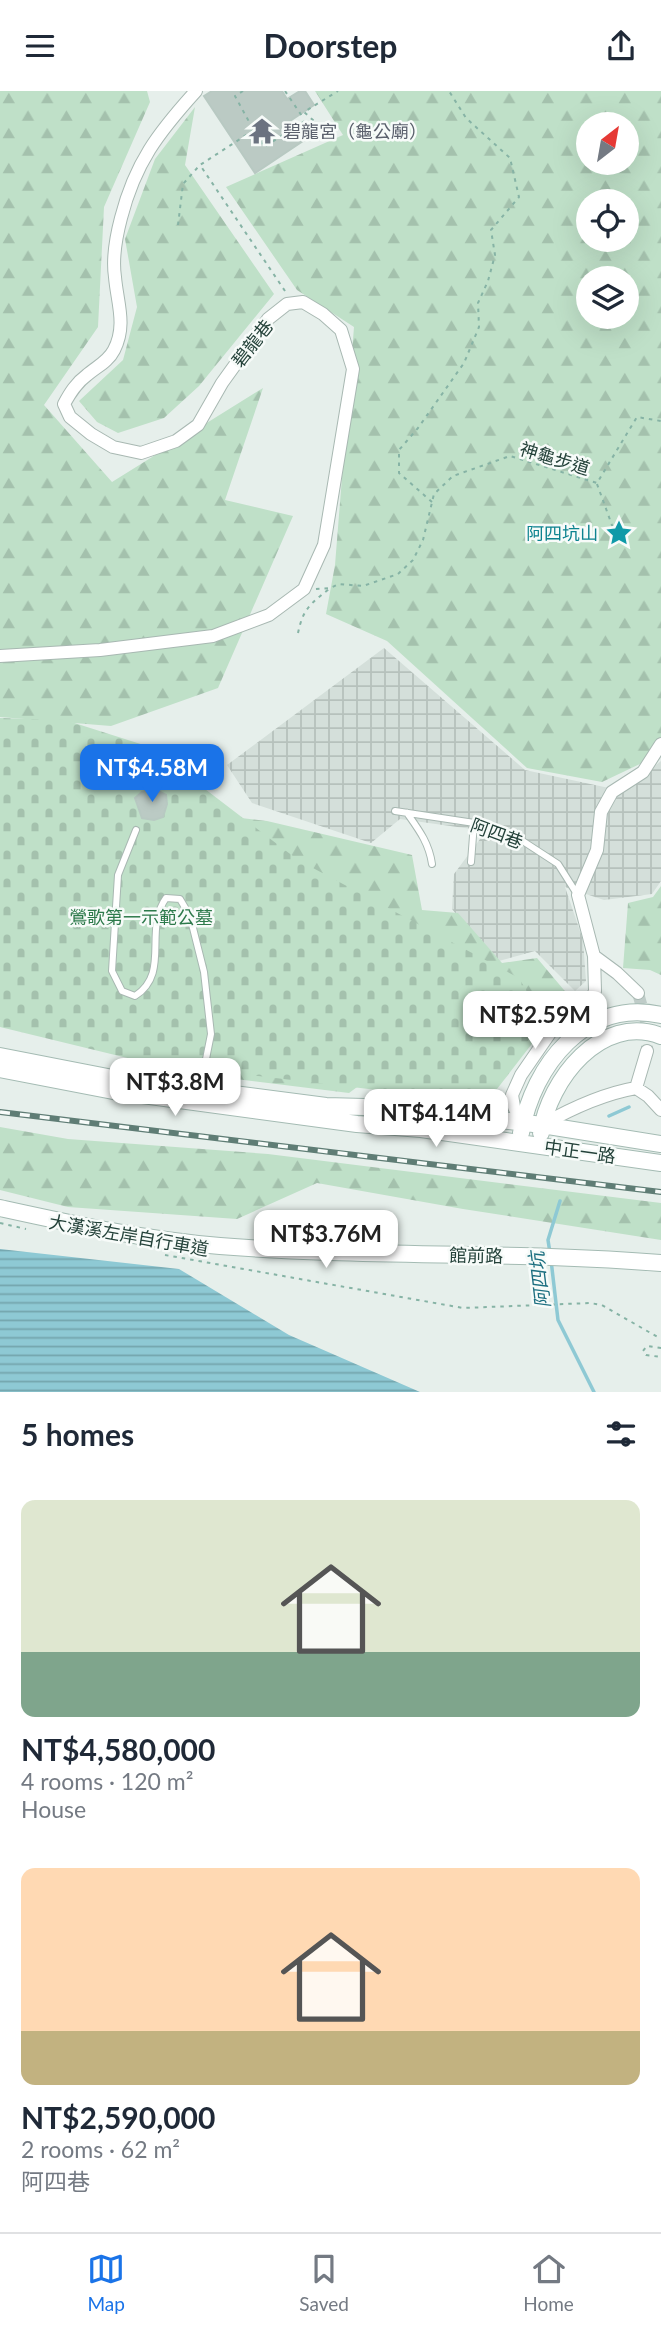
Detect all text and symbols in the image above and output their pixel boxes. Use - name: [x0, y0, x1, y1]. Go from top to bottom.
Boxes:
- text: Doorstep: [264, 26, 397, 65]
- icon: menu: [21, 27, 59, 65]
- icon: share: [602, 27, 640, 65]
- north arrow: [576, 112, 639, 175]
- map controls: [576, 112, 639, 329]
- temple icon: 碧龍宮（龜公廟）: [247, 116, 277, 146]
- place label: 碧龍宮（龜公廟）: [283, 120, 427, 142]
- button: locate: [576, 189, 639, 252]
- button: layers: [576, 266, 639, 329]
- street label: 碧龍巷: [227, 315, 277, 371]
- street label: 神龜步道: [517, 437, 593, 479]
- place icon: 阿四坑山: [604, 518, 634, 548]
- place label: 阿四坑山: [526, 522, 598, 544]
- pin: NT$4.58M: [80, 745, 224, 804]
- text: NT$4.58M: [96, 753, 208, 781]
- street label: 阿四巷: [468, 813, 526, 853]
- park label: 鶯歌第一示範公墓: [69, 906, 213, 928]
- pin: NT$2.59M: [463, 991, 607, 1051]
- text: NT$2.59M: [479, 1000, 591, 1028]
- pin: NT$3.8M: [110, 1059, 240, 1118]
- text: NT$3.8M: [126, 1067, 224, 1095]
- pin: NT$4.14M: [364, 1089, 508, 1149]
- text: NT$4.14M: [380, 1098, 492, 1126]
- street label: 中正一路: [543, 1135, 617, 1167]
- street label: 大漢溪左岸自行車道: [47, 1210, 211, 1260]
- pin: NT$3.76M: [254, 1211, 398, 1270]
- text: NT$3.76M: [270, 1219, 382, 1247]
- street label: 館前路: [449, 1244, 503, 1266]
- water label: 阿四坑: [524, 1247, 554, 1310]
- icon: filters: [602, 1415, 640, 1453]
- text: 5 homes: [21, 1416, 134, 1452]
- icon: home: [268, 1546, 394, 1672]
- text: NT$4,580,000: [21, 1731, 215, 1767]
- text: 4 rooms · 120 m²: [21, 1767, 193, 1795]
- text: House: [21, 1795, 86, 1823]
- icon: home: [268, 1914, 394, 2040]
- text: NT$2,590,000: [21, 2099, 215, 2135]
- text: 2 rooms · 62 m²: [21, 2135, 180, 2163]
- text: 阿四巷: [21, 2167, 90, 2195]
- tab: Map: [87, 2250, 125, 2315]
- tab: Saved: [299, 2250, 349, 2315]
- tab: Home: [523, 2250, 574, 2315]

